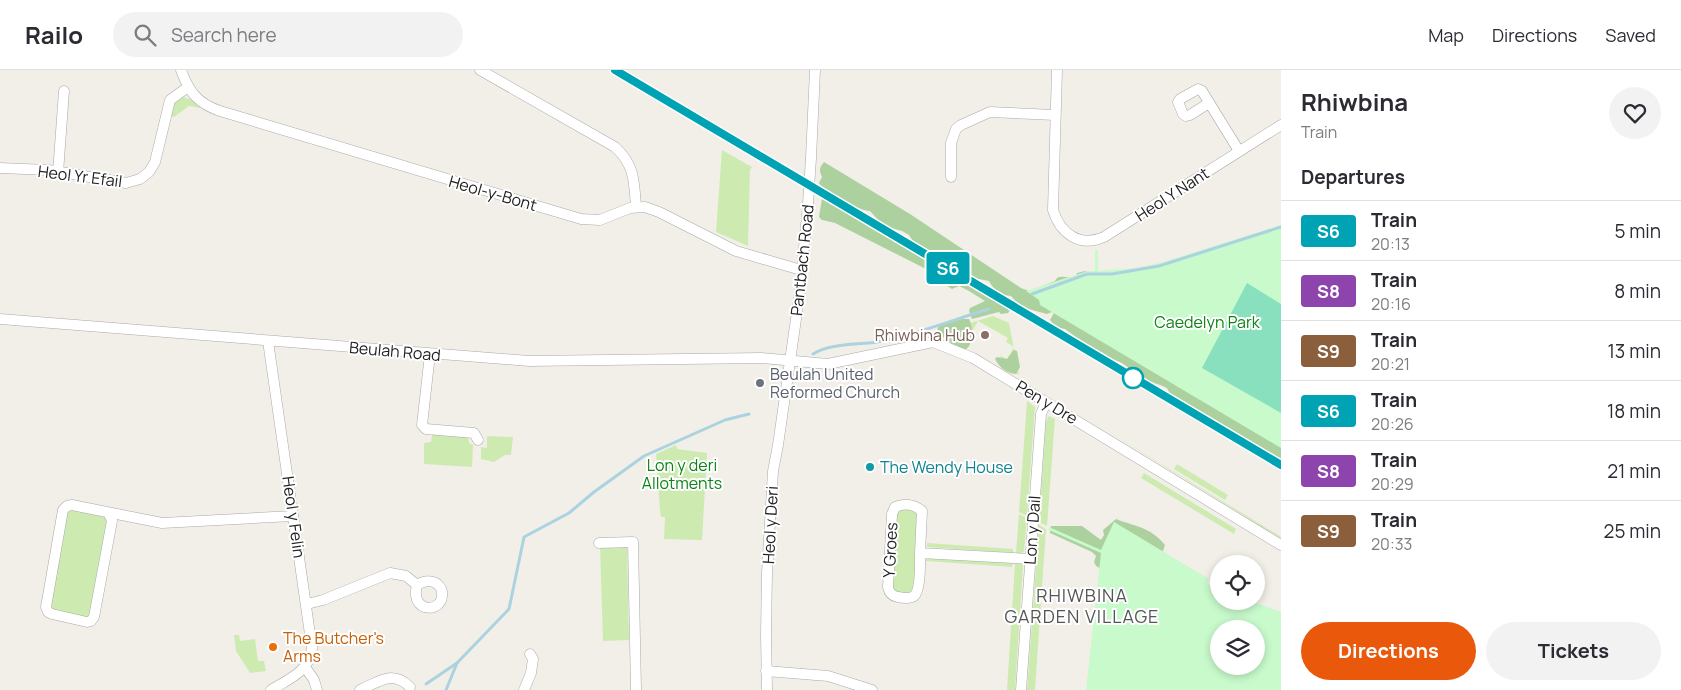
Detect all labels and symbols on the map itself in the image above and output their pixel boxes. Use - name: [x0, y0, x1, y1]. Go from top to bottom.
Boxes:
- street label: Heol Yr Efail: [37, 160, 123, 192]
- street label: Heol Y Nant: [1131, 162, 1213, 226]
- street label: Heol-y-Bont: [446, 170, 540, 216]
- street label: Pantbach Road: [785, 203, 819, 317]
- line badge: S6: [926, 252, 970, 284]
- park label: Caedelyn Park: [1154, 311, 1261, 333]
- place label: Rhiwbina Hub: [875, 324, 975, 346]
- marker: Rhiwbina Hub: [979, 329, 991, 341]
- street label: Beulah Road: [348, 336, 442, 366]
- place label: Beulah United Reformed Church: [770, 363, 900, 403]
- unlabelled marker: [1122, 367, 1144, 389]
- street label: Pen y Dre: [1012, 375, 1082, 429]
- marker: Beulah United Reformed Church: [754, 377, 766, 389]
- park label: Lon y deri Allotments: [642, 454, 722, 494]
- place label: The Wendy House: [880, 456, 1013, 478]
- marker: The Wendy House: [864, 461, 876, 473]
- street label: Heol y Felin: [277, 475, 311, 559]
- street label: Heol y Deri: [757, 486, 783, 564]
- street label: Lon y Dail: [1019, 495, 1045, 565]
- street label: Y Groes: [878, 522, 902, 578]
- district label: RHIWBINA GARDEN VILLAGE: [1005, 583, 1159, 628]
- place label: The Butcher's Arms: [283, 627, 384, 667]
- marker: The Butcher's Arms: [267, 641, 279, 653]

